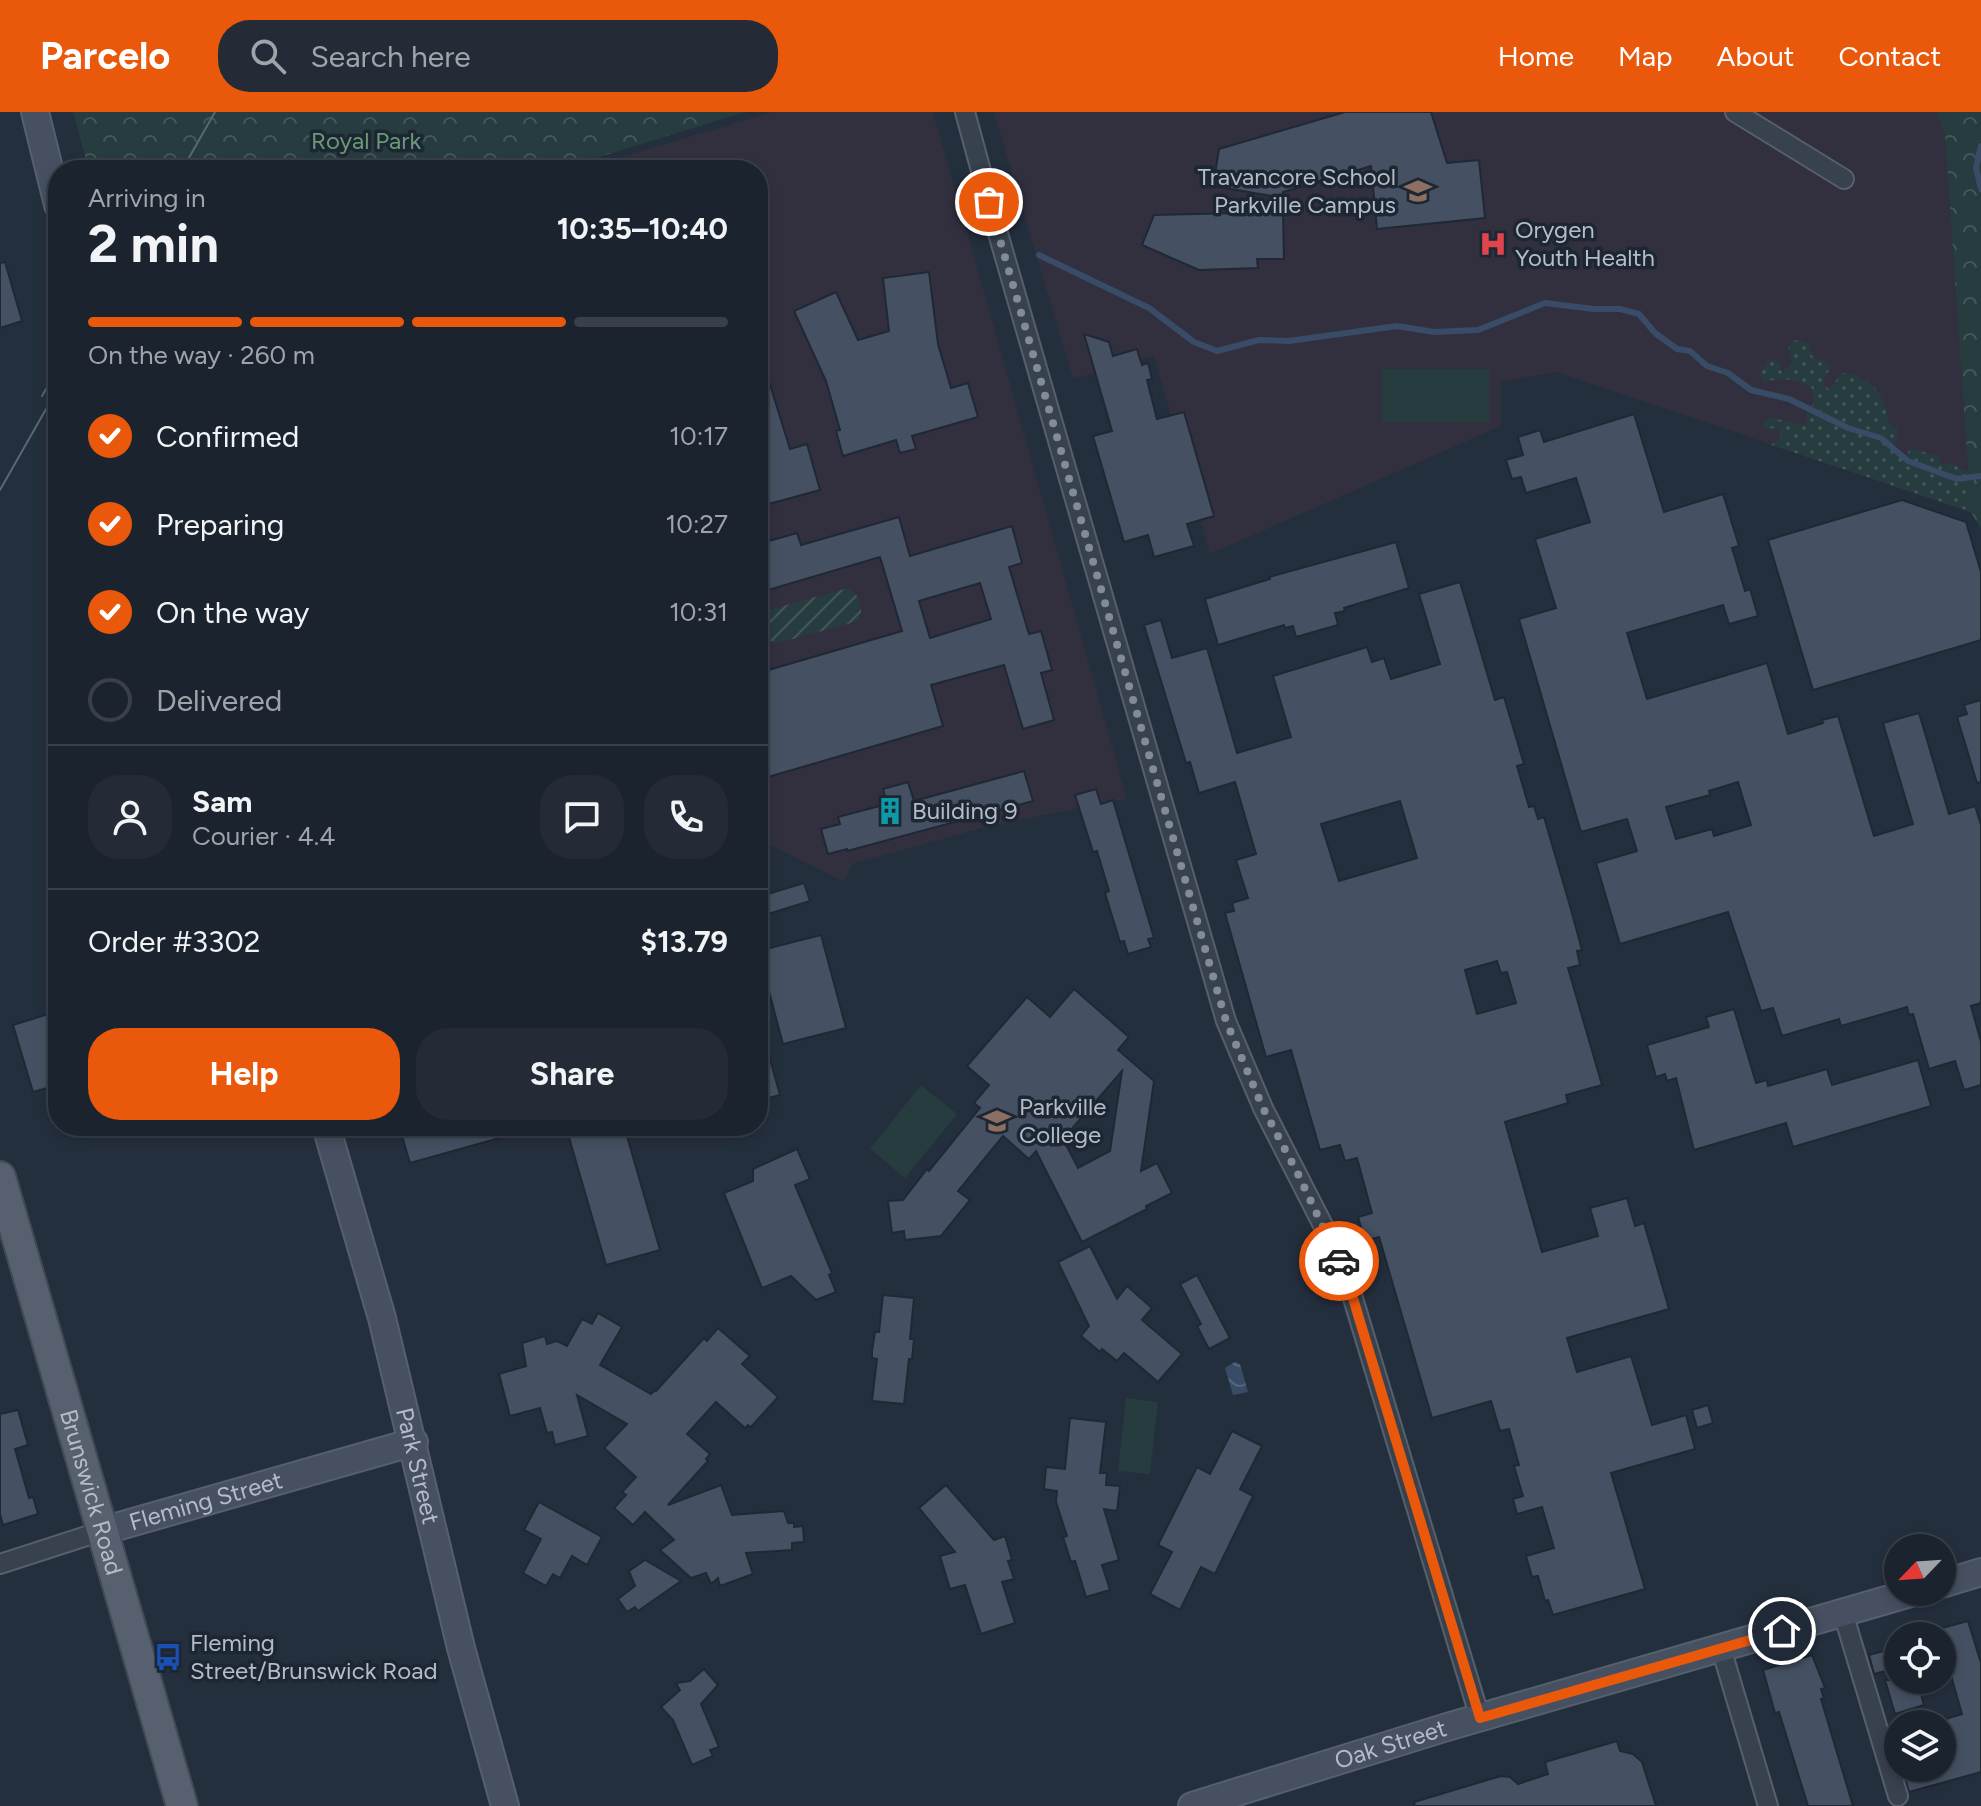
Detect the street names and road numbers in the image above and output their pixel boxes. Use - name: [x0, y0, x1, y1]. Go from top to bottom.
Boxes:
- street label: Park Street: [390, 1405, 446, 1527]
- street label: Brunswick Road: [54, 1406, 129, 1578]
- street label: Fleming Street: [126, 1465, 286, 1537]
- street label: Oak Street: [1331, 1713, 1450, 1775]

